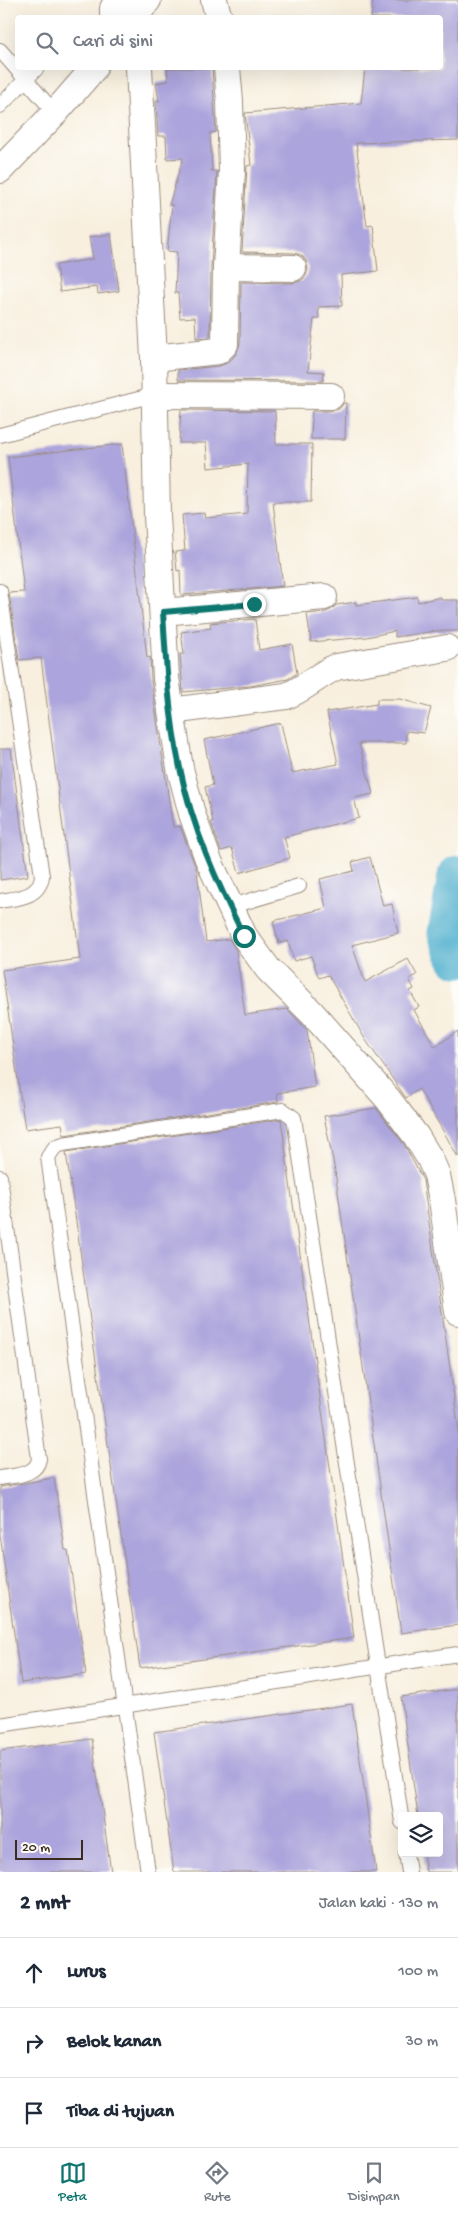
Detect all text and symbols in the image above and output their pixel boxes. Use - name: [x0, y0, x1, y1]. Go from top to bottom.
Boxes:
- search box: [15, 15, 443, 70]
- icon: search: [33, 29, 61, 57]
- text: Cari di sini: [73, 31, 153, 54]
- route end: [243, 593, 266, 616]
- route start: [233, 925, 256, 948]
- map controls: [398, 1812, 443, 1857]
- button: layers: [398, 1812, 443, 1857]
- scale bar: [15, 1837, 82, 1860]
- text: 20 m: [22, 1840, 50, 1857]
- text: 2 mnt: [20, 1892, 69, 1917]
- text: Jalan kaki · 130 m: [319, 1895, 438, 1914]
- icon: ahead: [20, 1959, 48, 1987]
- text: Lurus: [67, 1961, 106, 1984]
- text: 100 m: [398, 1963, 438, 1982]
- icon: right: [20, 2029, 48, 2057]
- text: Belok kanan: [67, 2031, 161, 2054]
- text: 30 m: [405, 2033, 438, 2052]
- icon: arrive: [20, 2099, 48, 2127]
- text: Tiba di tujuan: [67, 2101, 174, 2124]
- tab: Peta: [58, 2159, 87, 2206]
- tab: Rute: [203, 2159, 231, 2206]
- tab: Disimpan: [348, 2159, 400, 2206]

